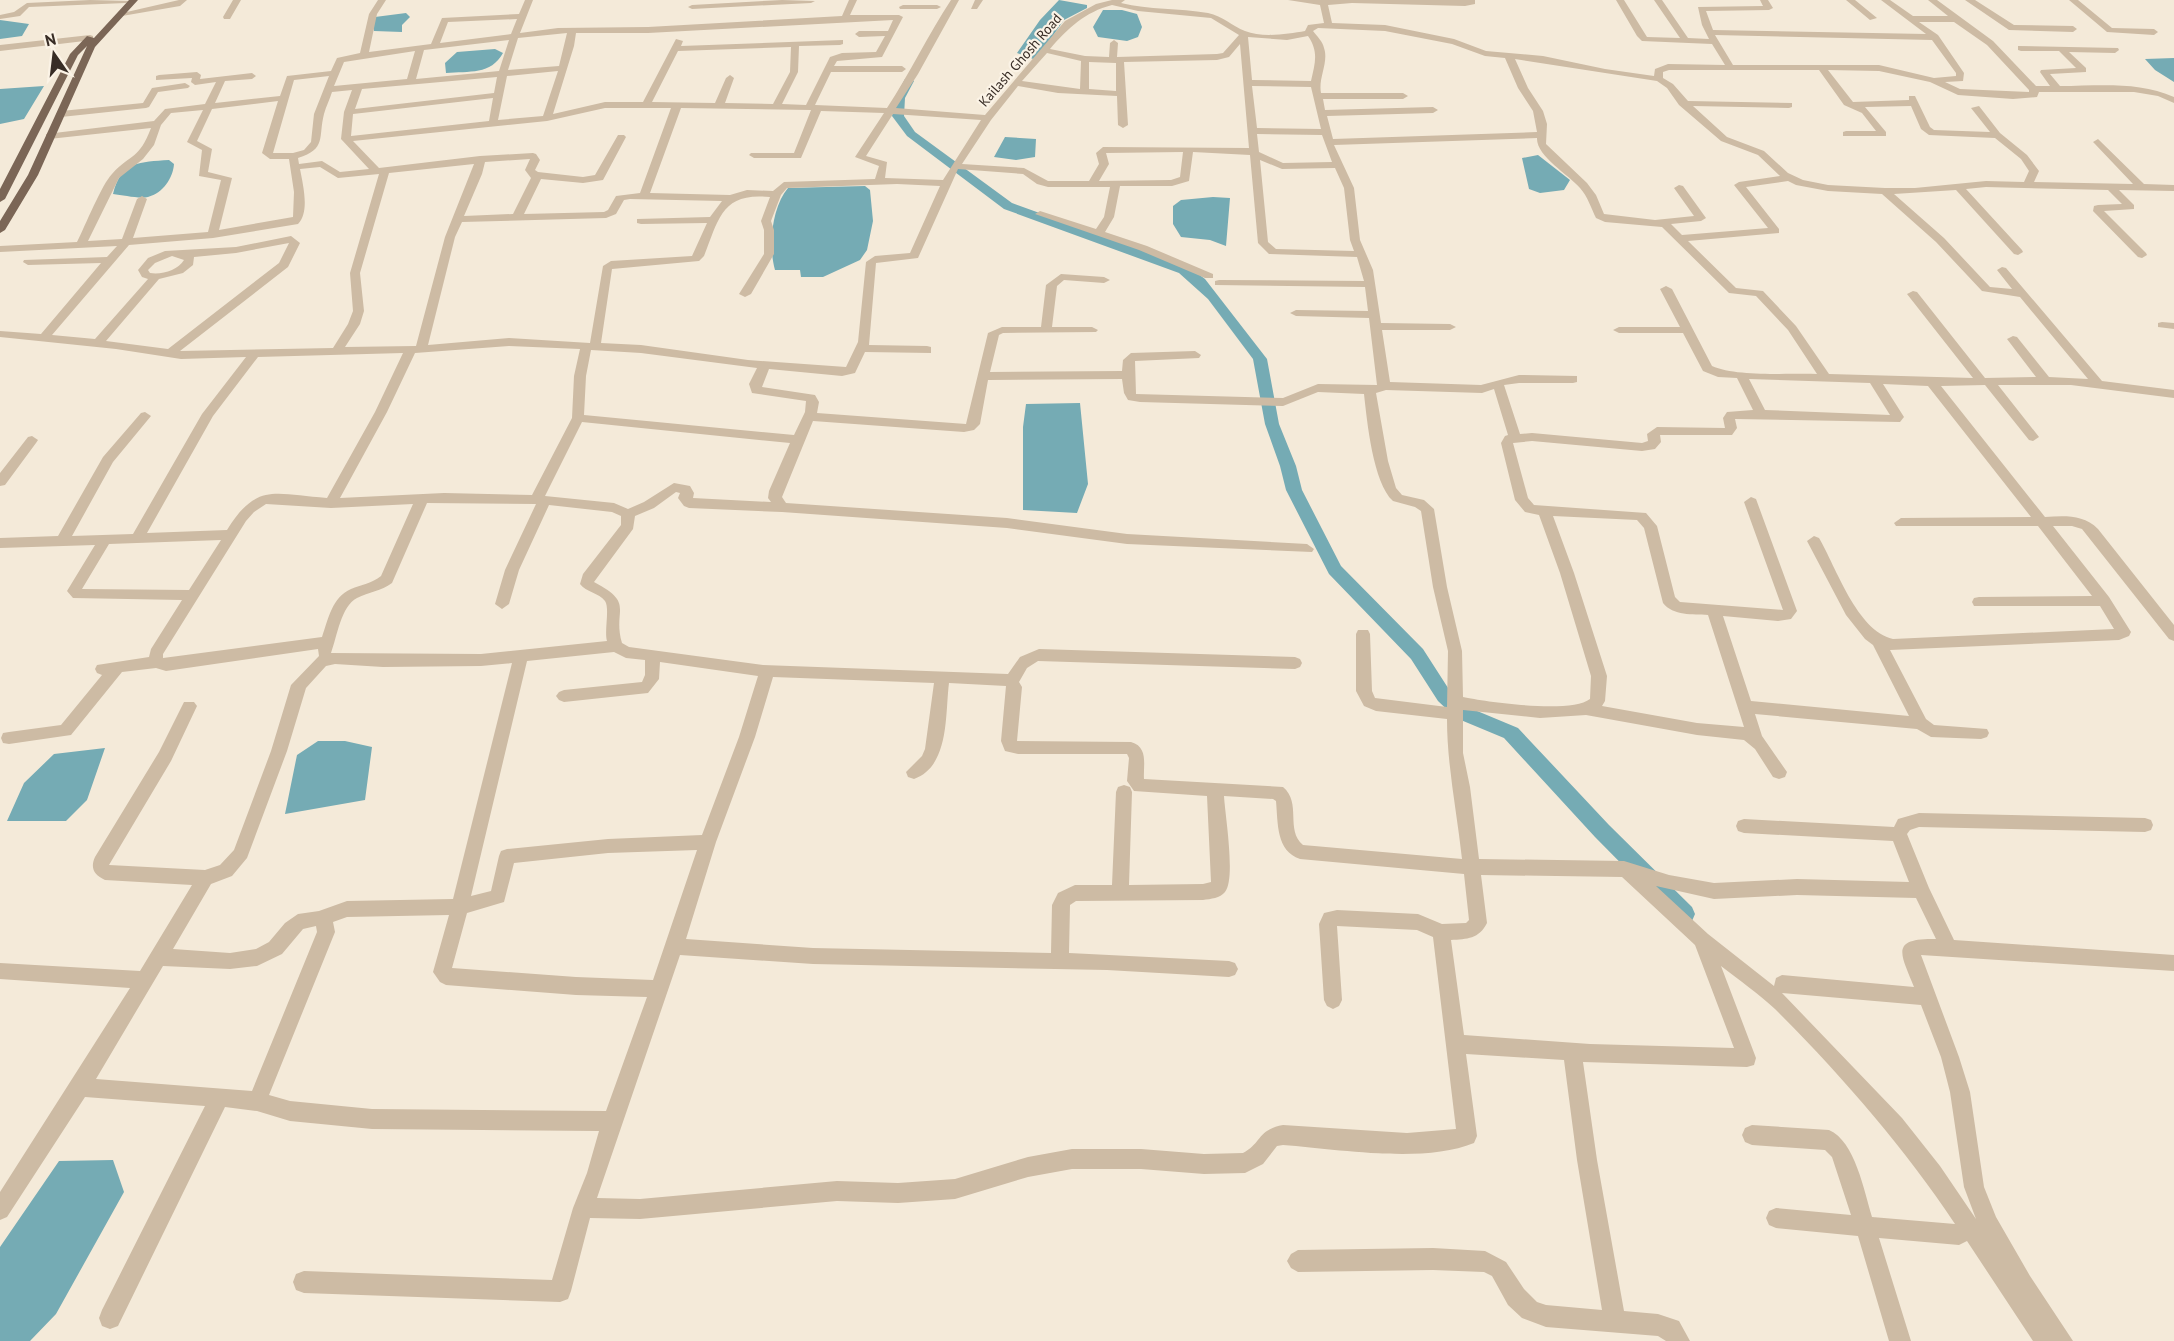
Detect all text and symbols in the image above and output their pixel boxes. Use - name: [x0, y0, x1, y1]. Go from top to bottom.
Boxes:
- street label: Kailash Ghosh Road: [975, 10, 1065, 110]
- north arrow: [24, 24, 84, 84]
- text: N: [43, 28, 58, 50]

